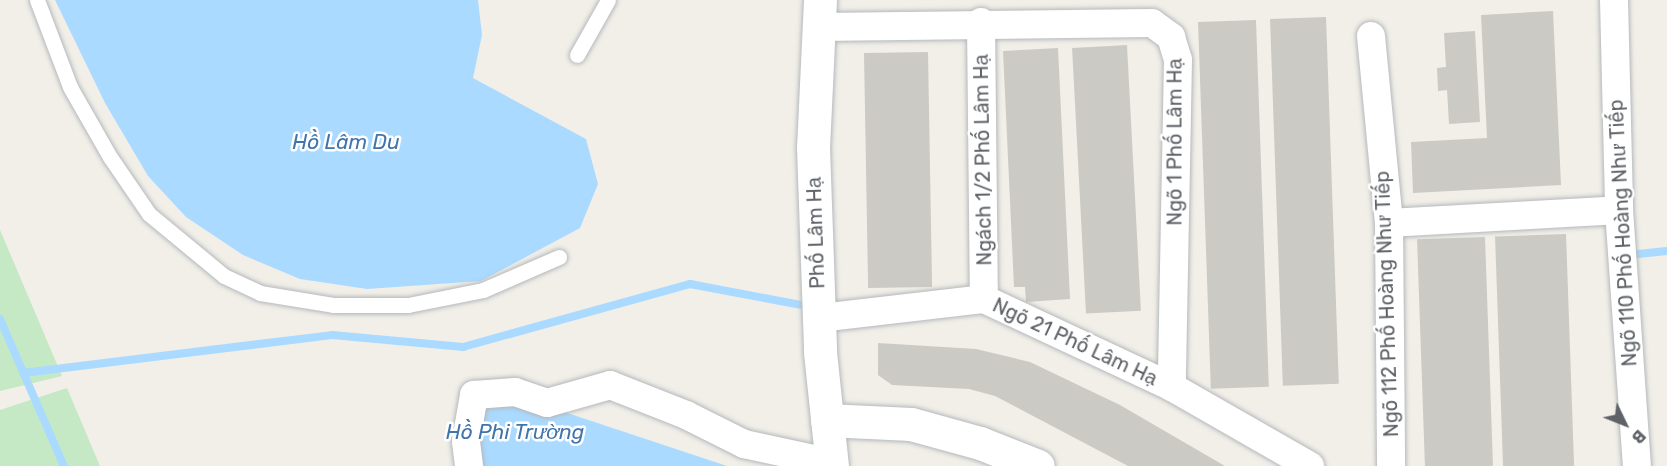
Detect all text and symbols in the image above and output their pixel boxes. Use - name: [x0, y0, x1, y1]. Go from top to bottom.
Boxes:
- street label: Ngách 1/2 Phố Lâm Hạ: [969, 54, 997, 266]
- street label: Ngõ 1 Phố Lâm Hạ: [1163, 58, 1187, 226]
- street label: Ngõ 110 Phố Hoàng Như Tiếp: [1604, 99, 1642, 367]
- water label: Hồ Lâm Du: [292, 129, 400, 155]
- street label: Ngõ 112 Phố Hoàng Như Tiếp: [1370, 170, 1404, 438]
- street label: Phố Lâm Hạ: [802, 177, 830, 289]
- street label: Ngõ 21 Phố Lâm Hạ: [989, 293, 1161, 391]
- north arrow: [1595, 394, 1655, 454]
- water label: Hồ Phi Trường: [446, 419, 584, 445]
- text: B: [1628, 426, 1649, 447]

